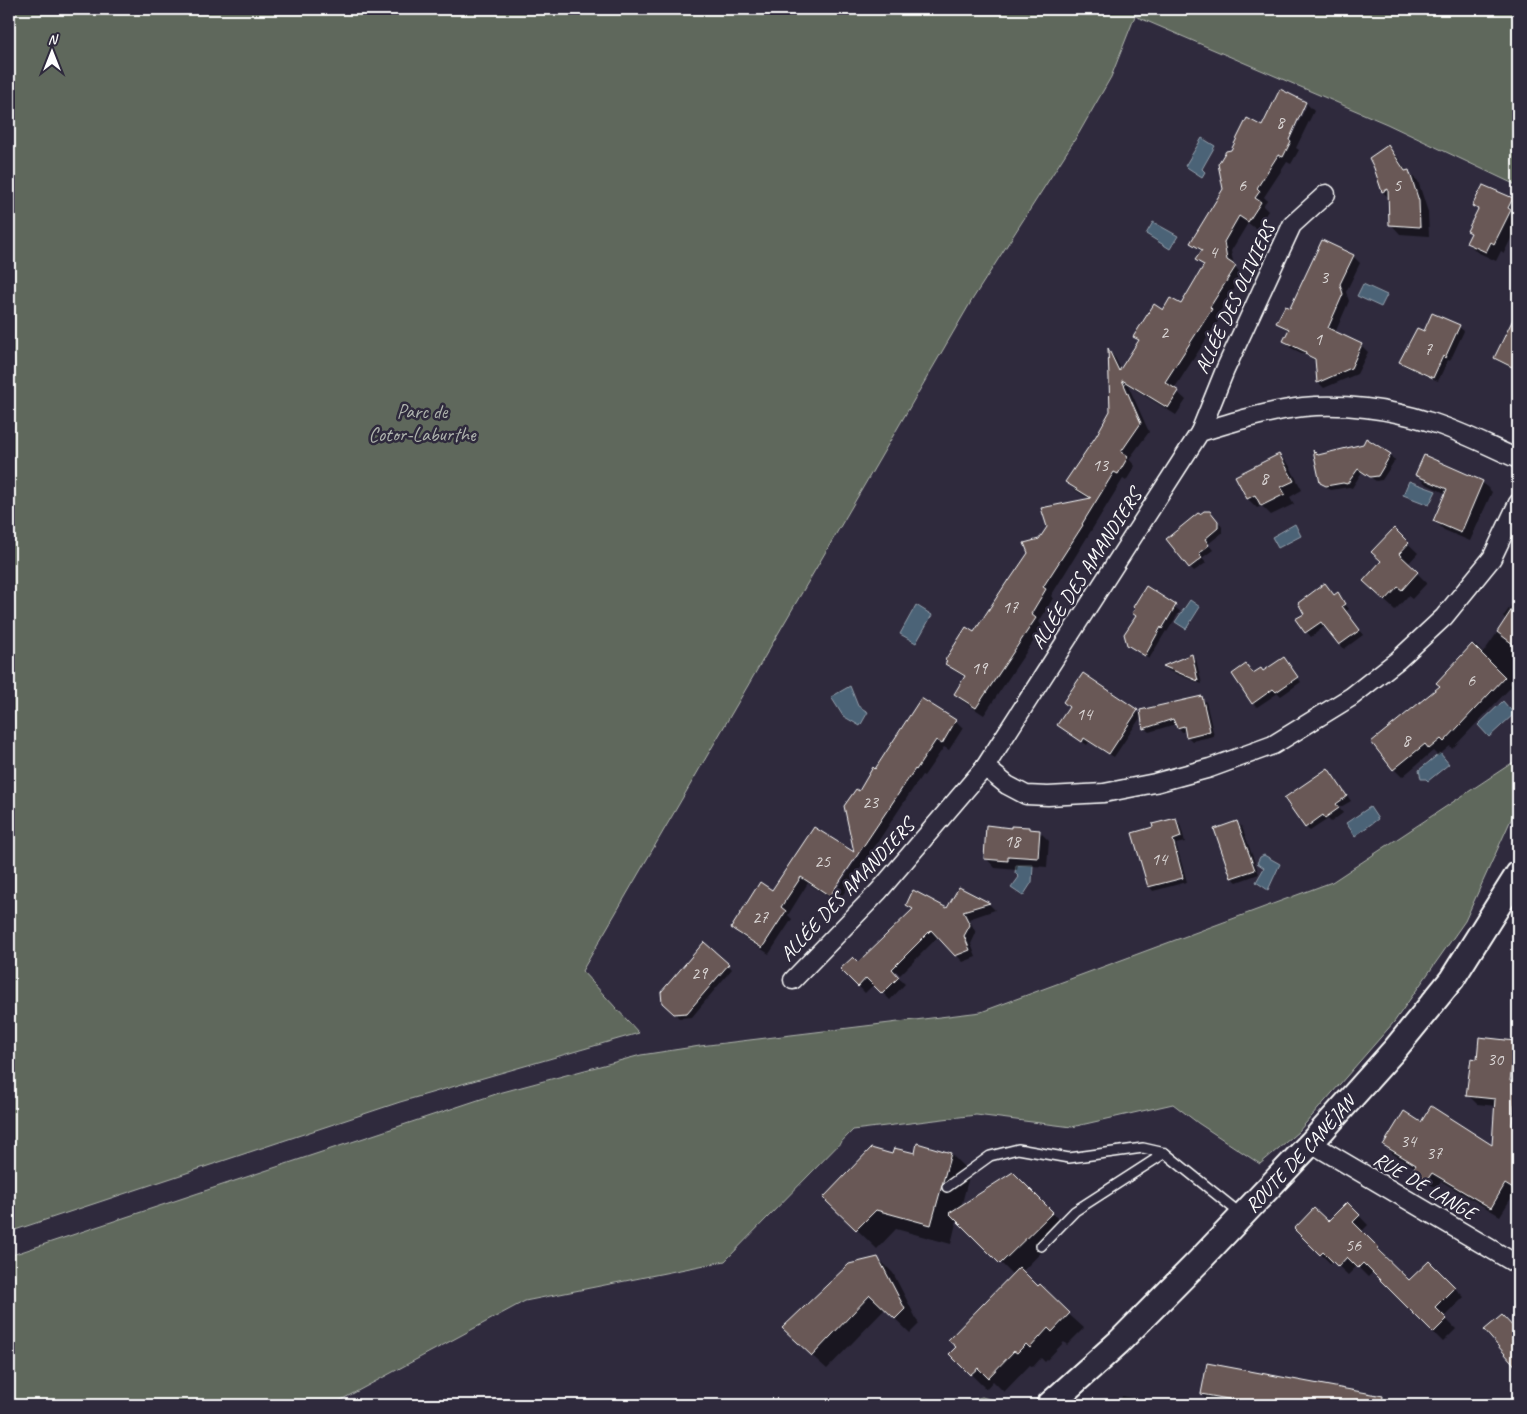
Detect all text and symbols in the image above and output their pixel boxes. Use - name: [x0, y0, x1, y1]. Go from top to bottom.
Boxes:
- north arrow: [28, 28, 78, 78]
- text: N: [48, 31, 59, 48]
- house number: 8: [1276, 111, 1286, 133]
- house number: 6: [1238, 174, 1247, 196]
- house number: 5: [1393, 174, 1402, 196]
- street label: ALLÉE DES OLIVIERS: [1189, 215, 1282, 378]
- house number: 4: [1209, 241, 1219, 263]
- house number: 3: [1320, 266, 1330, 288]
- house number: 2: [1160, 321, 1170, 343]
- house number: 1: [1314, 328, 1323, 350]
- house number: 7: [1424, 338, 1433, 360]
- park label: Parc de Cotor-Laburthe: [369, 399, 477, 447]
- house number: 13: [1092, 454, 1110, 476]
- house number: 8: [1260, 467, 1270, 489]
- street label: ALLÉE DES AMANDIERS: [1025, 481, 1149, 653]
- house number: 17: [1002, 596, 1019, 618]
- house number: 19: [971, 657, 989, 679]
- house number: 6: [1467, 669, 1476, 691]
- house number: 14: [1076, 703, 1094, 725]
- house number: 8: [1402, 729, 1412, 751]
- house number: 23: [862, 791, 880, 813]
- street label: ALLÉE DES AMANDIERS: [775, 811, 922, 966]
- house number: 18: [1004, 830, 1022, 852]
- house number: 14: [1151, 848, 1169, 870]
- house number: 25: [814, 850, 831, 872]
- house number: 27: [752, 906, 769, 928]
- house number: 29: [691, 962, 709, 984]
- house number: 30: [1487, 1048, 1505, 1070]
- street label: ROUTE DE CANÉJAN: [1239, 1088, 1362, 1218]
- house number: 34: [1400, 1130, 1418, 1152]
- house number: 37: [1426, 1142, 1443, 1164]
- street label: RUE DE LANGE: [1369, 1147, 1483, 1227]
- house number: 56: [1345, 1234, 1362, 1256]

